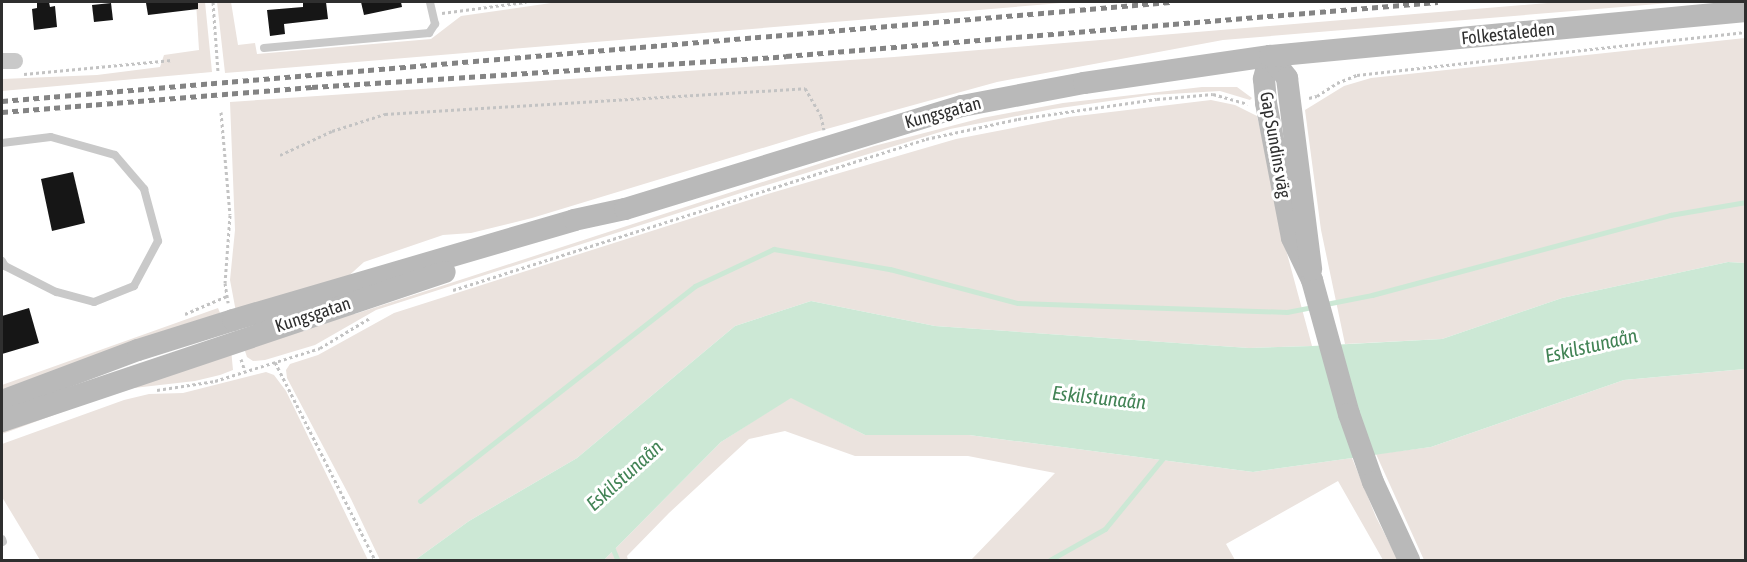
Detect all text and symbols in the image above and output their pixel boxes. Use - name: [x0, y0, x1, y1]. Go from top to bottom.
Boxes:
- street label: Folkestaleden: [1460, 18, 1556, 50]
- street label: Gap Sundins väg: [1255, 90, 1295, 200]
- street label: Kungsgatan: [902, 92, 984, 134]
- street label: Kungsgatan: [272, 293, 354, 337]
- water label: Eskilstunaån: [1542, 323, 1640, 367]
- water label: Eskilstunaån: [1051, 380, 1147, 414]
- water label: Eskilstunaån: [581, 435, 667, 515]

